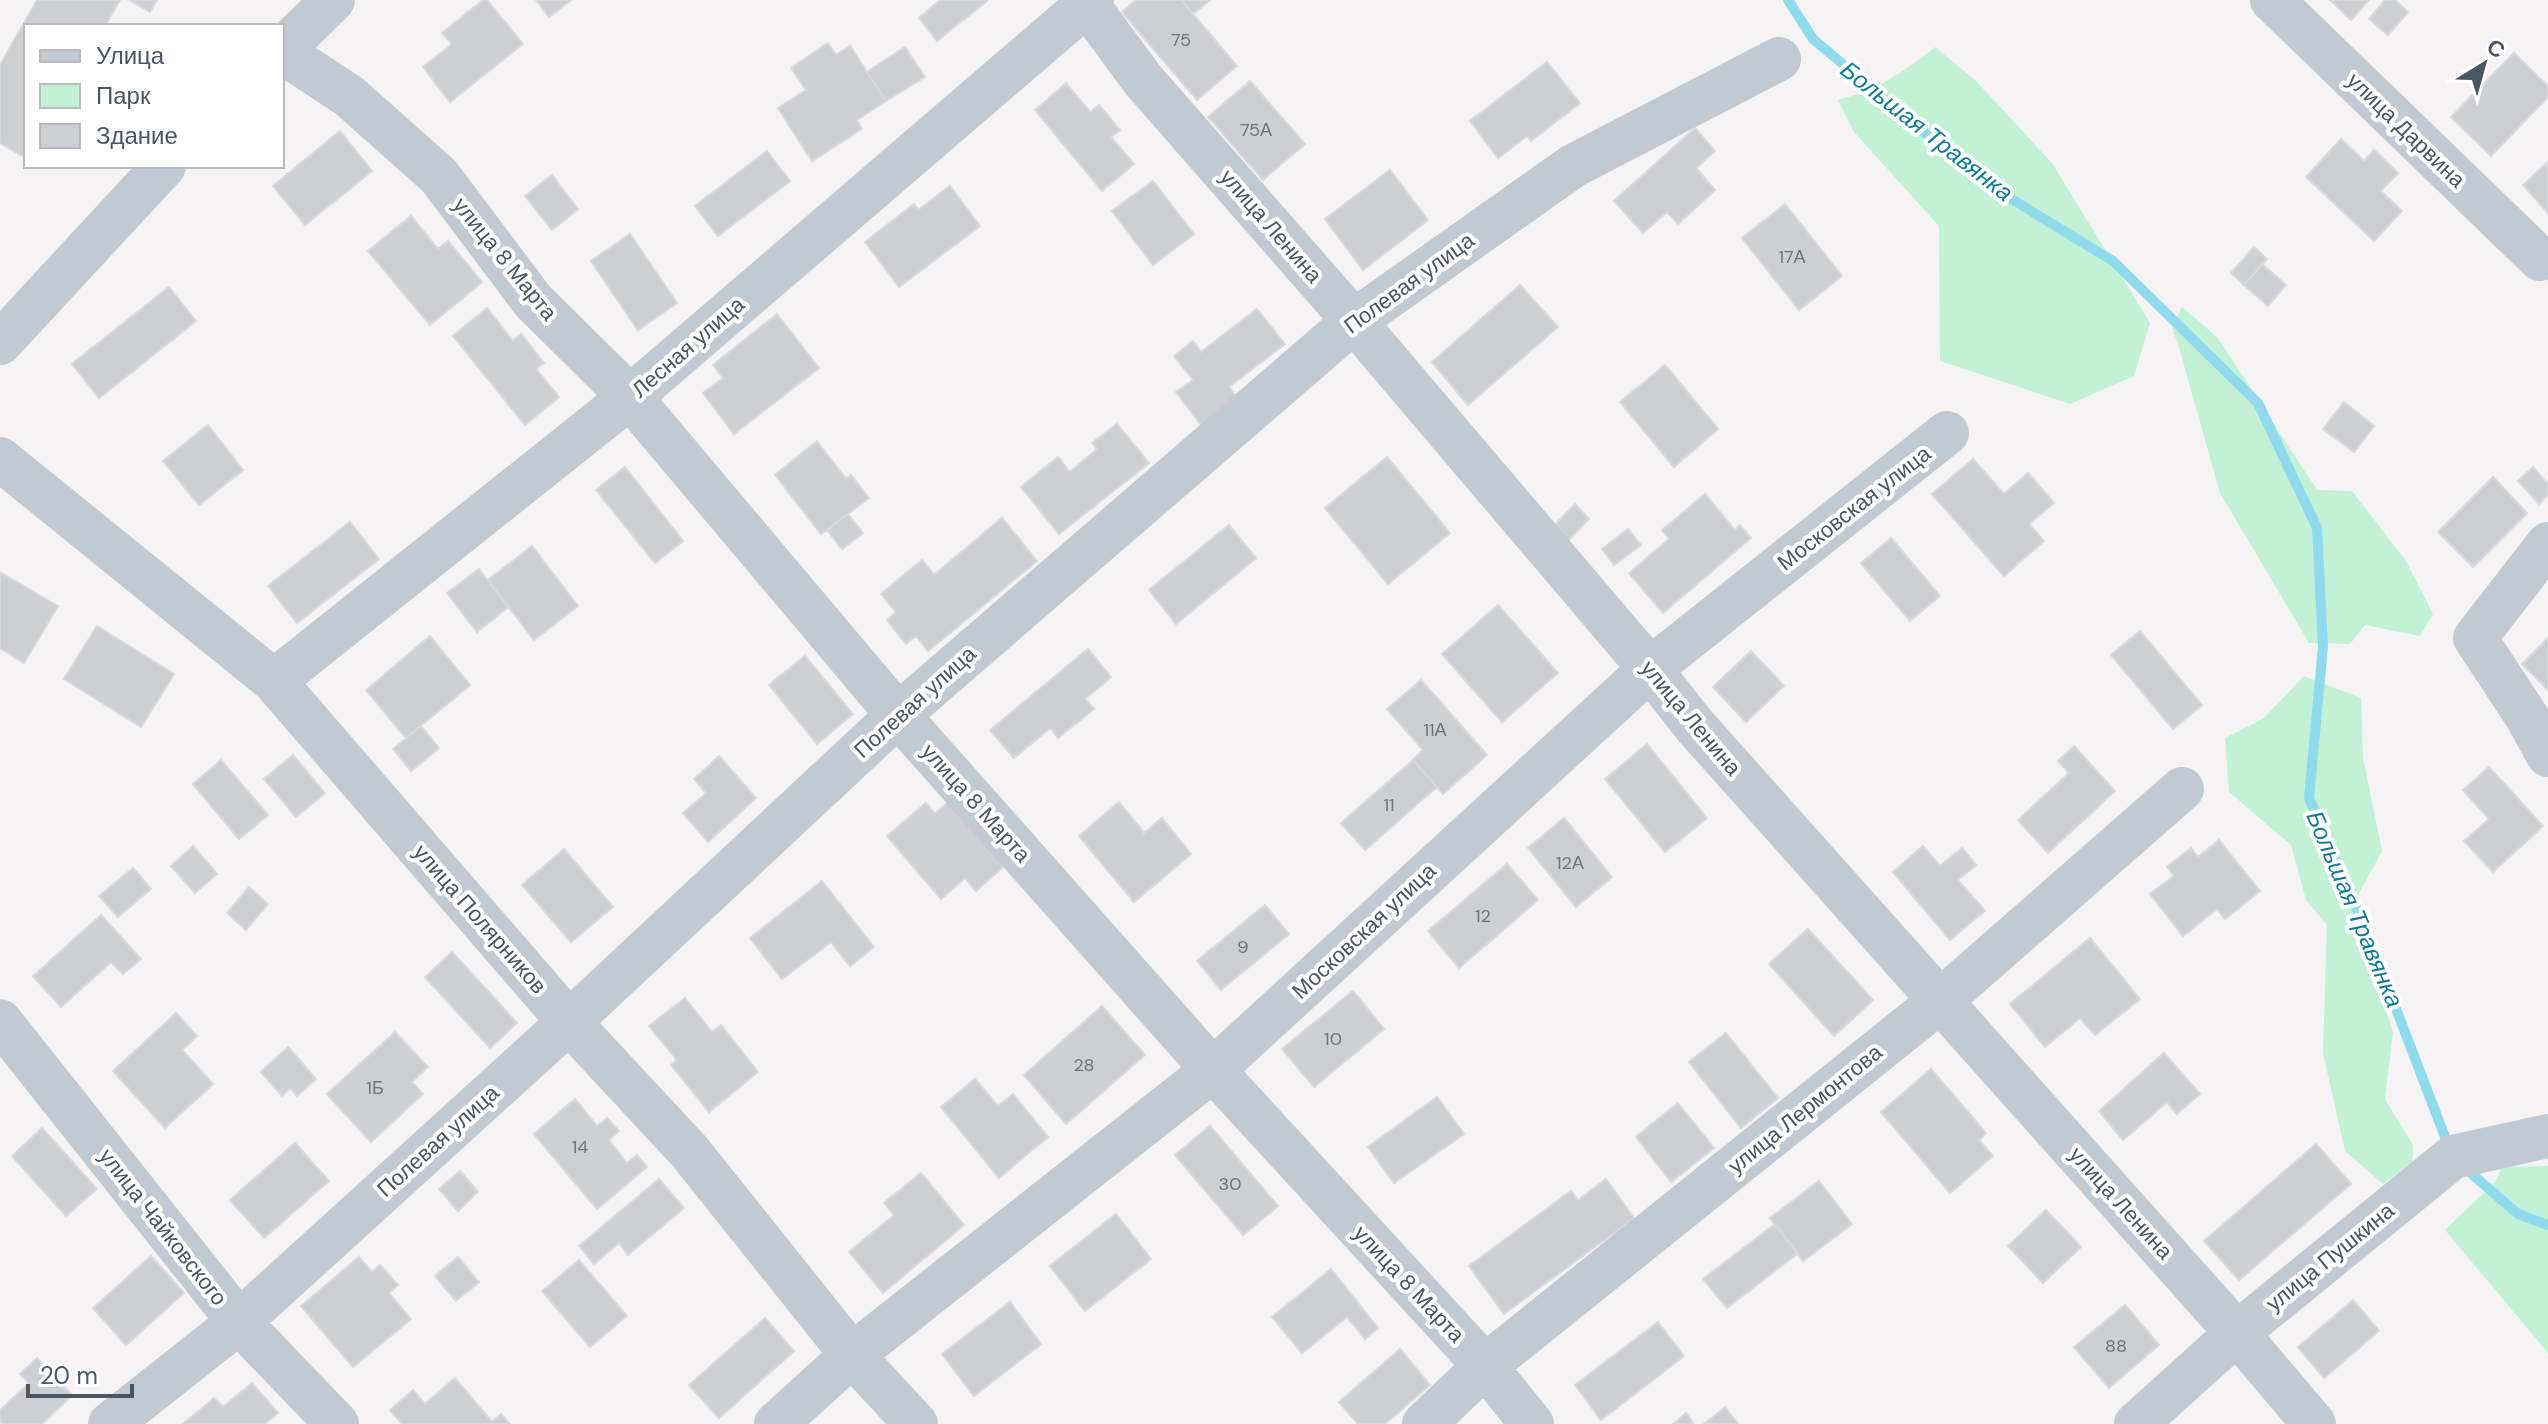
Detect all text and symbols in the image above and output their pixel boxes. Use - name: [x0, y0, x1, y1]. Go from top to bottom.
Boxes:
- legend: [24, 24, 284, 168]
- north arrow: [2444, 24, 2524, 104]
- house number: 75: [1171, 28, 1191, 52]
- text: С: [2481, 32, 2511, 65]
- text: Улица: [96, 40, 165, 71]
- water label: Большая Травянка: [1834, 54, 2020, 208]
- street label: улица Дарвина: [2341, 66, 2472, 194]
- text: Парк: [96, 80, 151, 111]
- house number: 75А: [1240, 118, 1272, 142]
- text: Здание: [96, 120, 178, 151]
- street label: улица Ленина: [1214, 163, 1329, 290]
- street label: улица 8 Марта: [446, 192, 564, 327]
- street label: Полевая улица: [1338, 225, 1481, 340]
- house number: 17А: [1778, 245, 1806, 269]
- street label: Лесная улица: [626, 290, 751, 404]
- street label: Московская улица: [1771, 439, 1937, 577]
- street label: Полевая улица: [848, 639, 983, 764]
- street label: улица Ленина: [1634, 654, 1748, 782]
- house number: 11А: [1423, 718, 1447, 742]
- street label: улица 8 Марта: [915, 737, 1038, 869]
- house number: 11: [1383, 793, 1395, 817]
- water label: Большая Травянка: [2300, 806, 2410, 1012]
- street label: улица Полярников: [407, 838, 553, 1000]
- house number: 12А: [1556, 851, 1584, 875]
- street label: Московская улица: [1286, 856, 1443, 1005]
- house number: 12: [1475, 904, 1491, 928]
- house number: 9: [1237, 935, 1249, 959]
- house number: 10: [1324, 1027, 1342, 1051]
- street label: улица Лермонтова: [1722, 1037, 1889, 1180]
- house number: 28: [1073, 1053, 1095, 1077]
- house number: 1Б: [366, 1076, 384, 1100]
- street label: Полевая улица: [371, 1078, 506, 1203]
- house number: 14: [572, 1135, 588, 1159]
- street label: улица Ленина: [2063, 1141, 2180, 1266]
- street label: улица Чайковского: [92, 1142, 234, 1312]
- house number: 30: [1219, 1172, 1241, 1196]
- street label: улица Пушкина: [2260, 1196, 2401, 1318]
- street label: улица 8 Марта: [1347, 1219, 1471, 1349]
- house number: 88: [2105, 1334, 2127, 1358]
- scale bar: [28, 1348, 132, 1398]
- text: 20 m: [40, 1360, 98, 1391]

